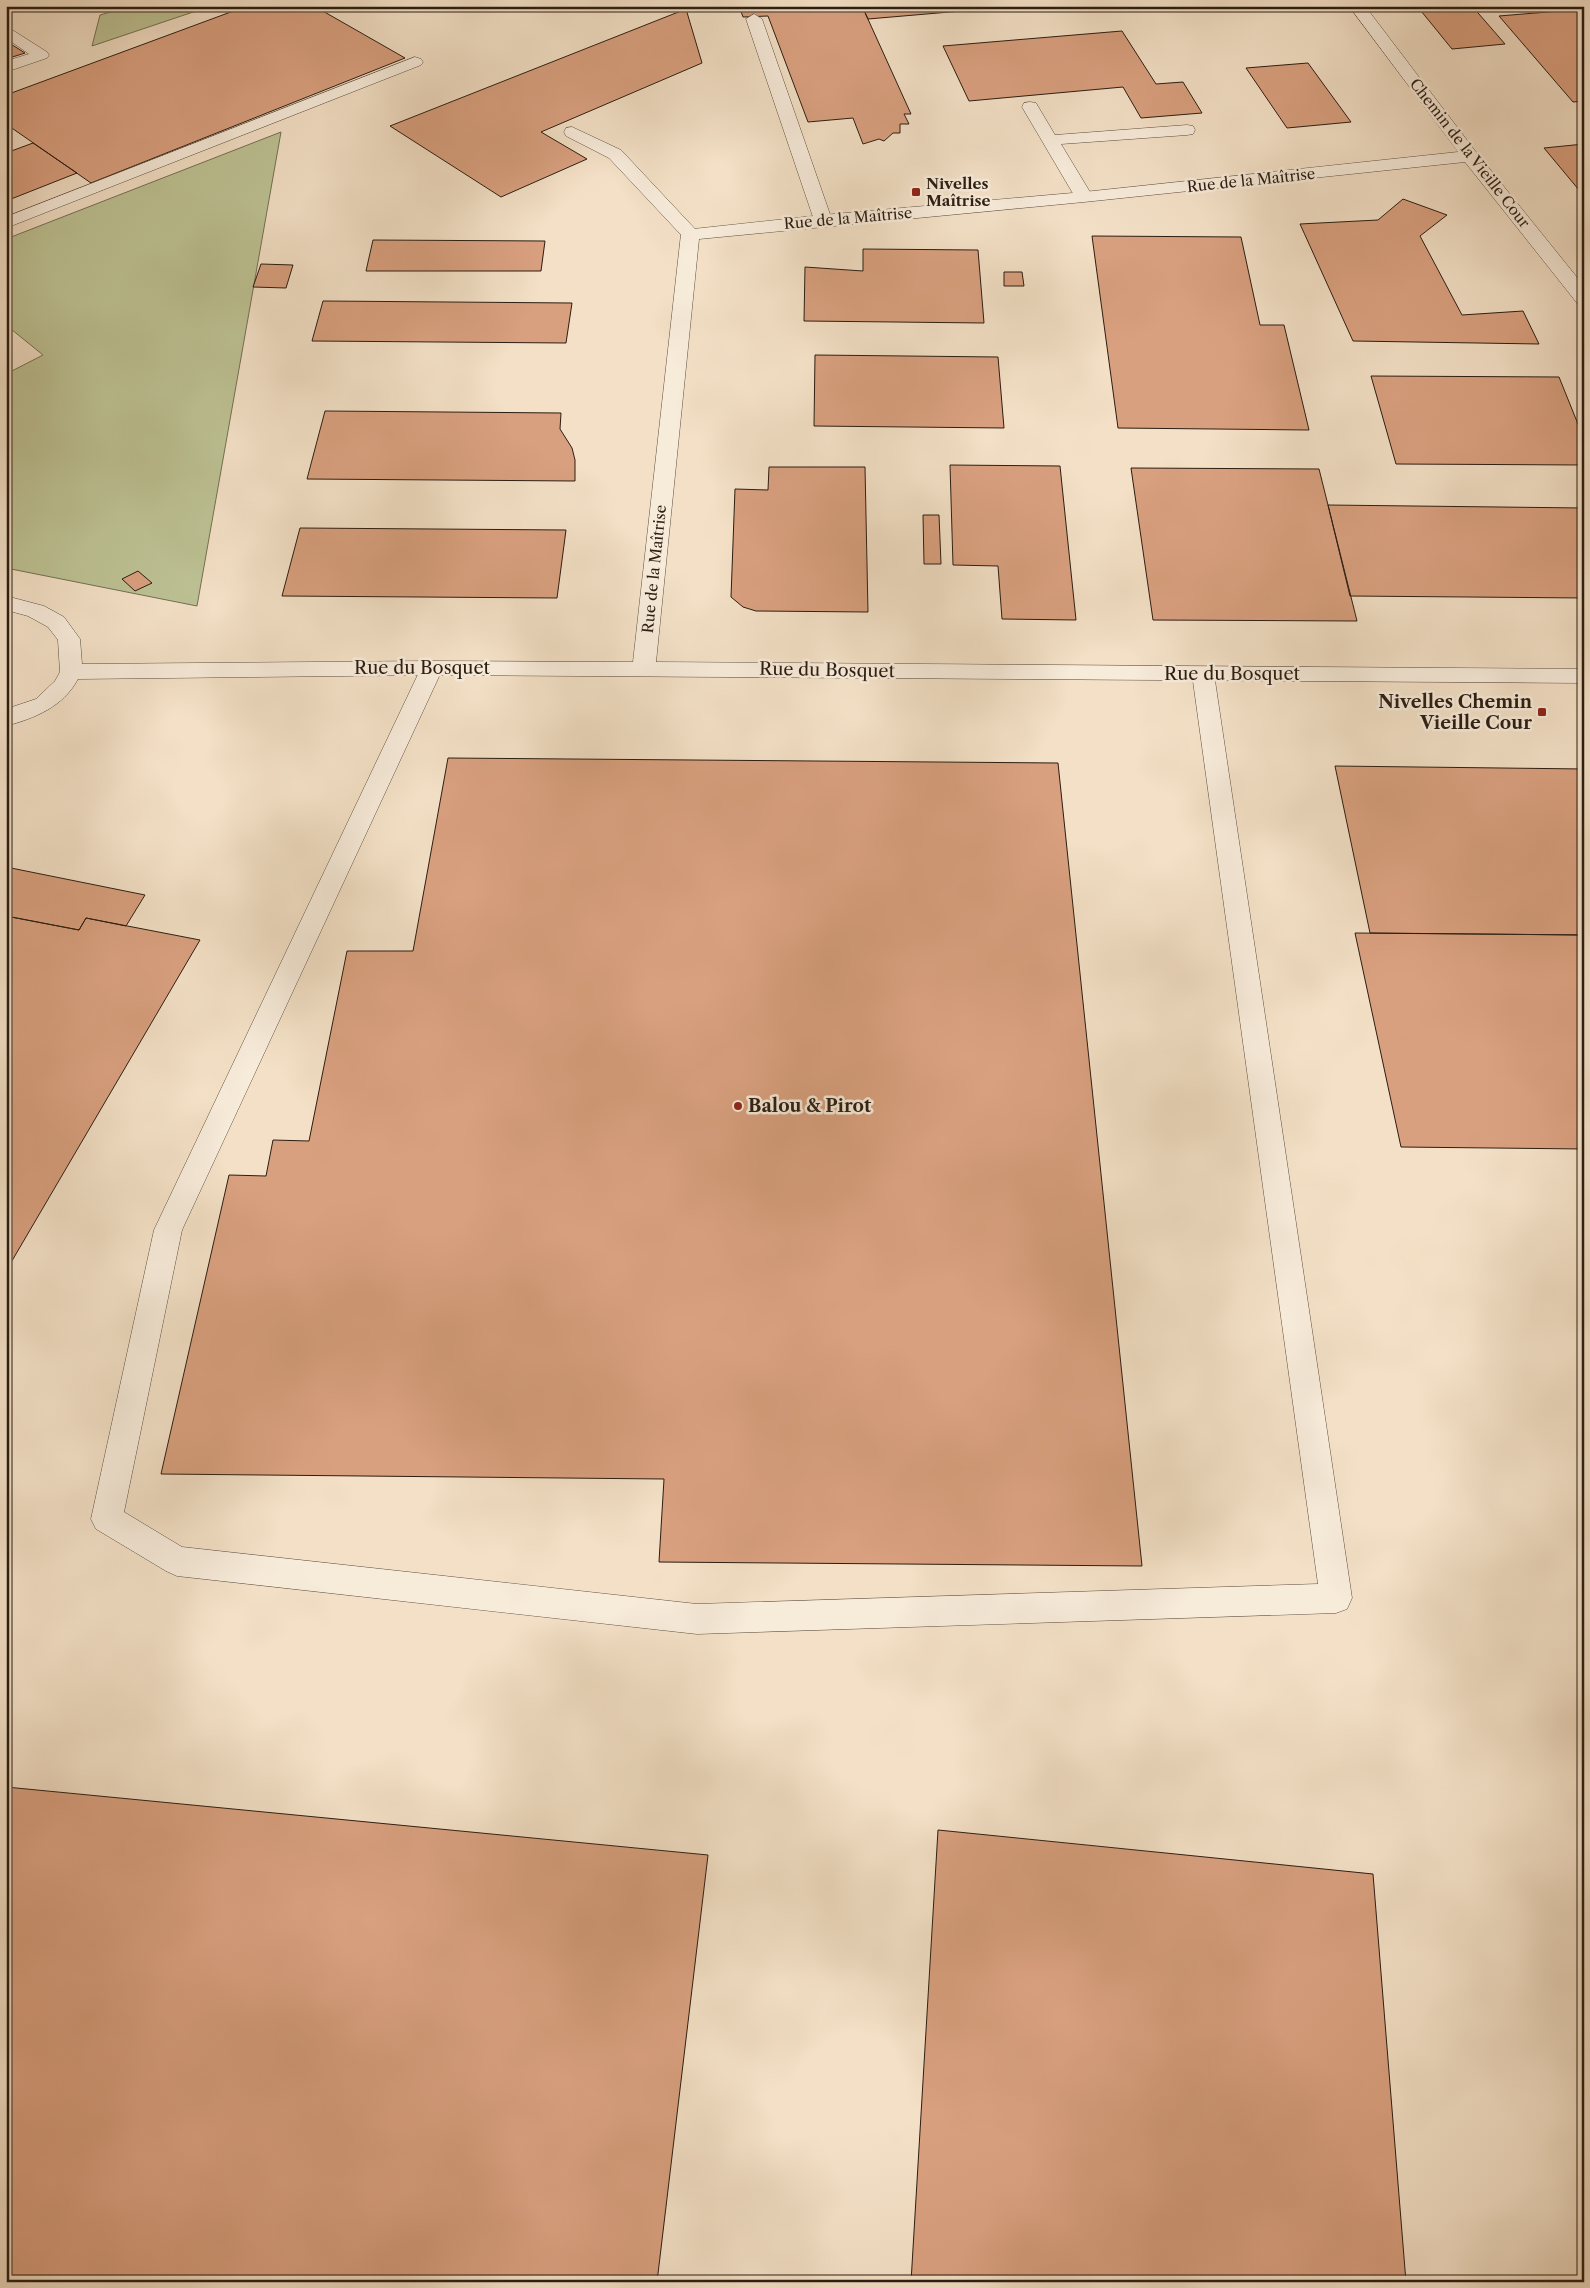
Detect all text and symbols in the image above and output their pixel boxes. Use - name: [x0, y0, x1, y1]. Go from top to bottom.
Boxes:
- street label: Chemin de la Vieille Cour: [1406, 74, 1535, 232]
- street label: Rue de la Maîtrise: [1186, 164, 1316, 196]
- place label: Nivelles Maîtrise: [926, 174, 991, 210]
- marker: Nivelles Maîtrise: [910, 186, 922, 198]
- street label: Rue de la Maîtrise: [783, 203, 913, 233]
- street label: Rue de la Maîtrise: [638, 504, 670, 634]
- street label: Rue du Bosquet: [354, 657, 491, 679]
- street label: Rue du Bosquet: [759, 658, 896, 682]
- street label: Rue du Bosquet: [1164, 663, 1301, 685]
- place label: Nivelles Chemin Vieille Cour: [1378, 691, 1533, 734]
- marker: Nivelles Chemin Vieille Cour: [1536, 706, 1548, 718]
- place label: Balou & Pirot: [748, 1095, 872, 1117]
- marker: Balou & Pirot: [732, 1100, 744, 1112]

